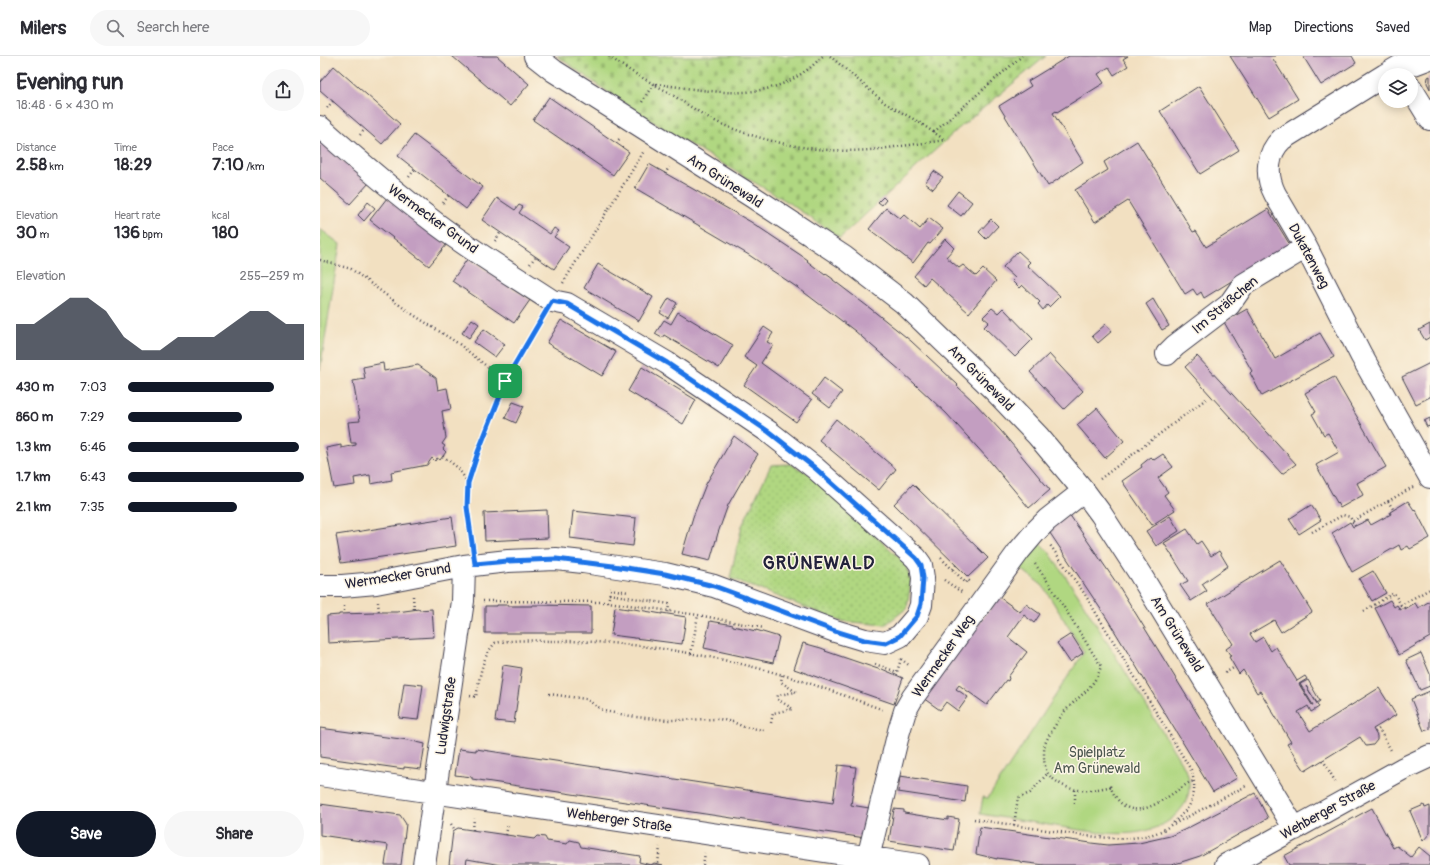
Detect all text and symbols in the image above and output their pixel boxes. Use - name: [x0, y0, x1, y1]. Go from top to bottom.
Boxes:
- search box: [90, 10, 370, 46]
- text: Milers: [20, 16, 66, 40]
- icon: search: [104, 17, 126, 39]
- text: Search here: [136, 18, 210, 37]
- text: Map: [1249, 19, 1272, 36]
- text: Directions: [1294, 19, 1353, 36]
- text: Saved: [1375, 19, 1410, 36]
- text: Evening run: [16, 68, 124, 96]
- map controls: [1378, 68, 1418, 108]
- button: layers: [1378, 68, 1418, 108]
- button: share: [262, 69, 304, 111]
- text: 18:48 · 6 × 430 m: [16, 97, 113, 113]
- text: Distance: [16, 141, 56, 154]
- text: Time: [114, 141, 137, 154]
- text: Pace: [212, 141, 234, 154]
- street label: Am Grünewald: [684, 150, 766, 212]
- text: 2.58: [16, 154, 47, 175]
- text: 18:29: [114, 154, 152, 175]
- text: 7:10: [212, 154, 244, 175]
- text: km: [47, 160, 64, 173]
- text: /km: [244, 160, 265, 173]
- street label: Wermecker Grund: [385, 181, 481, 257]
- text: Elevation: [16, 209, 58, 222]
- text: Heart rate: [114, 209, 160, 222]
- text: kcal: [212, 209, 230, 222]
- street label: Dukatenweg: [1285, 221, 1333, 291]
- text: 30: [16, 222, 37, 243]
- text: 136: [114, 222, 140, 243]
- text: 180: [212, 222, 239, 243]
- text: m: [37, 228, 49, 241]
- text: bpm: [140, 228, 163, 241]
- text: Elevation: [16, 268, 66, 284]
- text: 255–259 m: [240, 268, 304, 284]
- street label: Im Sträßchen: [1189, 272, 1261, 337]
- street label: Am Grünewald: [944, 341, 1018, 415]
- pin: [488, 364, 522, 398]
- icon: arrive: [494, 370, 516, 392]
- text: 430 m: [16, 379, 54, 395]
- text: 7:03: [80, 379, 106, 395]
- text: 860 m: [16, 409, 53, 425]
- text: 7:29: [80, 409, 104, 425]
- text: 1.3 km: [16, 439, 51, 455]
- text: 6:46: [80, 439, 106, 455]
- text: 1.7 km: [16, 469, 51, 485]
- text: 6:43: [80, 469, 106, 485]
- text: 2.1 km: [16, 499, 51, 515]
- text: 7:35: [80, 499, 105, 515]
- district label: GRÜNEWALD: [763, 552, 875, 575]
- street label: Wermecker Grund: [344, 559, 452, 593]
- street label: Am Grünewald: [1147, 593, 1207, 675]
- street label: Wermecker Weg: [908, 611, 978, 701]
- street label: Ludwigstraße: [432, 676, 460, 756]
- park label: Spielplatz Am Grünewald: [1054, 744, 1141, 777]
- street label: Wehberger Straße: [1278, 777, 1379, 843]
- street label: Wehberger Straße: [565, 804, 673, 836]
- button: Save: [16, 811, 156, 857]
- button: Share: [164, 811, 304, 857]

